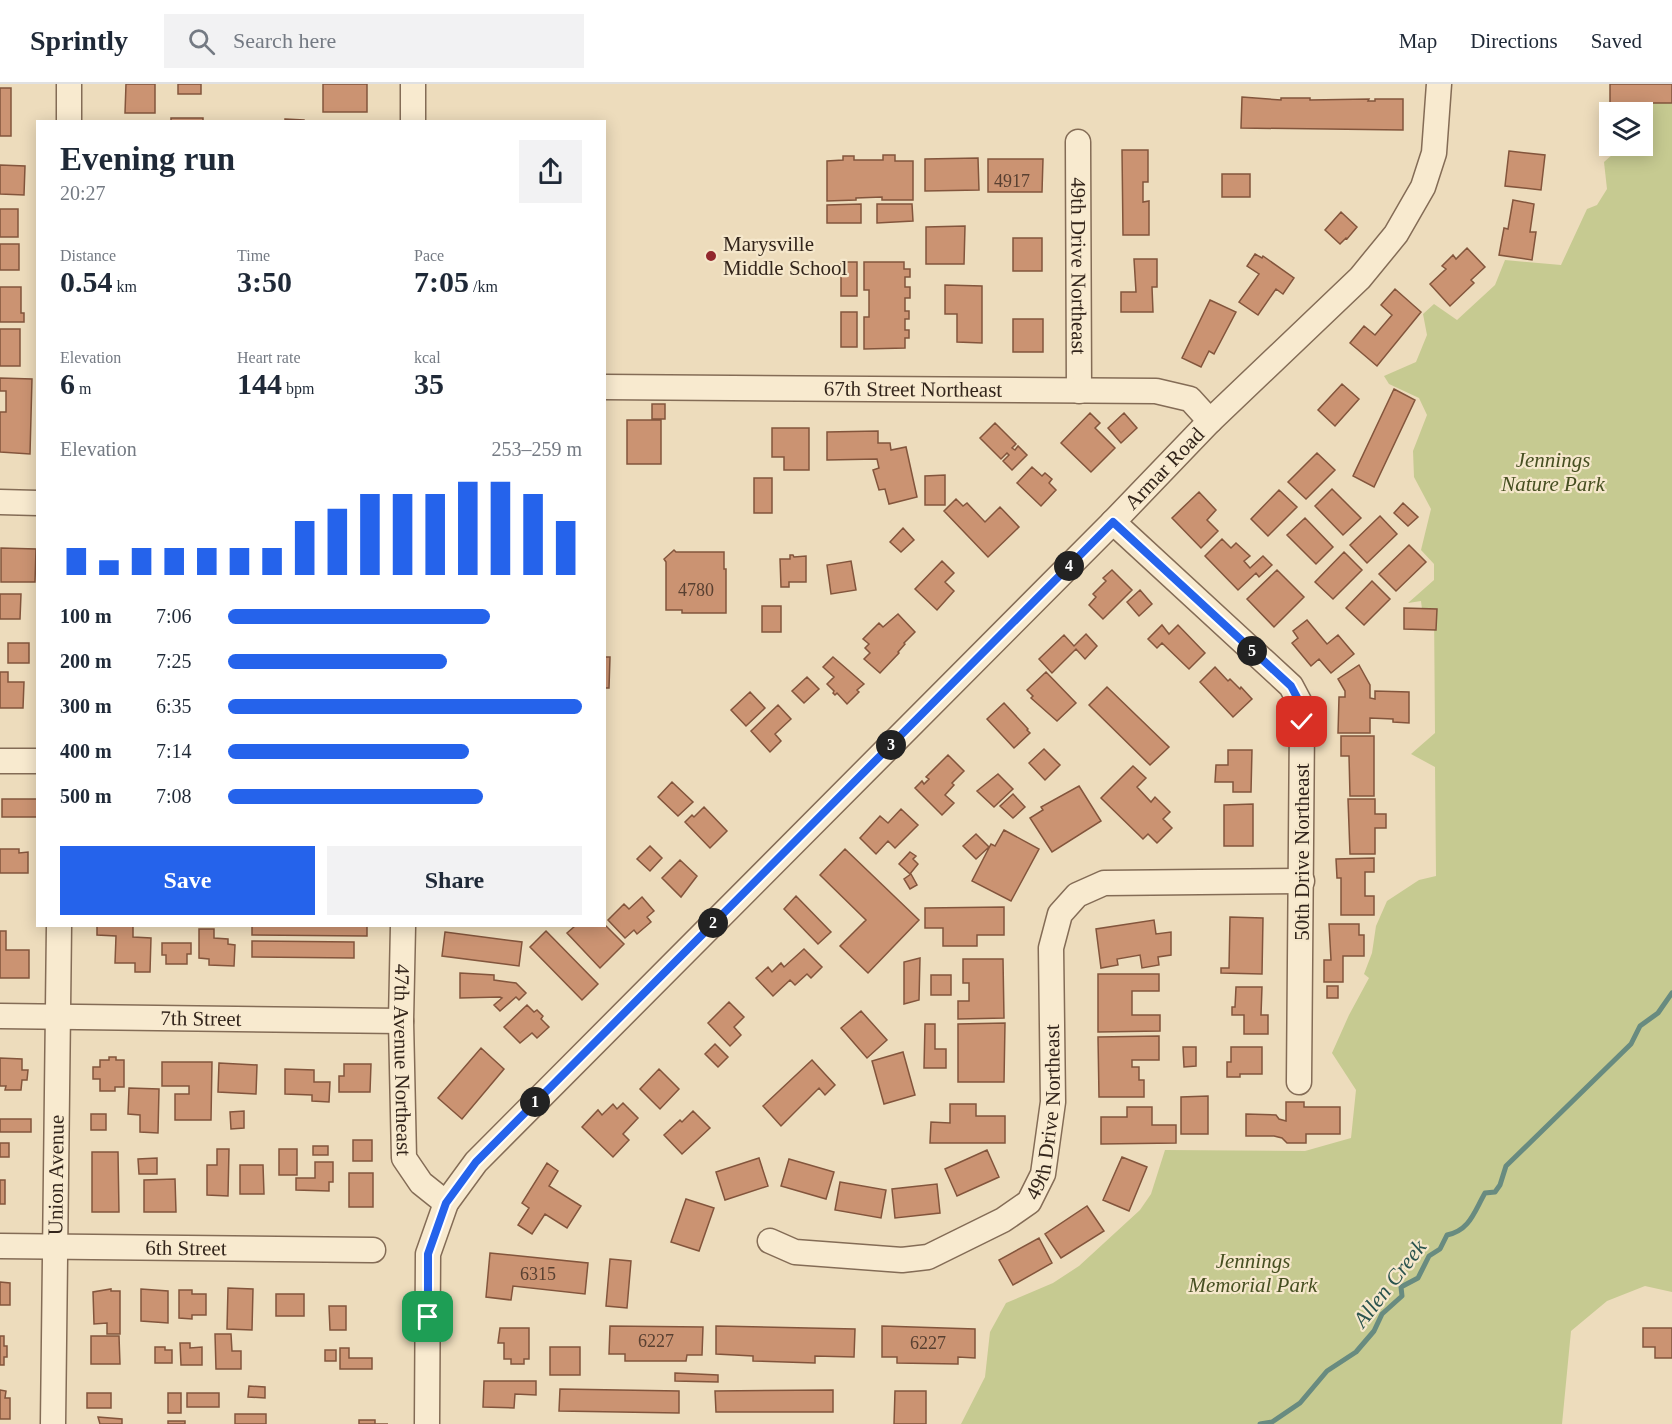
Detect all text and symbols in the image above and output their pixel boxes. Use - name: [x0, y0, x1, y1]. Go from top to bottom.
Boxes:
- search box: [164, 14, 584, 68]
- text: Sprintly: [30, 25, 128, 56]
- icon: search: [185, 25, 218, 58]
- text: Search here: [233, 28, 336, 53]
- text: Map: [1399, 29, 1437, 53]
- text: Directions: [1470, 29, 1558, 53]
- text: Saved: [1591, 29, 1642, 53]
- map controls: [1599, 102, 1653, 156]
- button: layers: [1599, 102, 1653, 156]
- button: share: [519, 140, 582, 203]
- text: Evening run: [60, 141, 235, 177]
- house number: 4917: [994, 171, 1030, 191]
- street label: 49th Drive Northeast: [1066, 177, 1091, 355]
- text: 20:27: [60, 182, 106, 204]
- place label: Marysville Middle School: [723, 232, 847, 280]
- text: Distance: [60, 247, 116, 264]
- text: Time: [237, 247, 270, 264]
- text: Pace: [414, 247, 444, 264]
- marker: Marysville Middle School: [704, 249, 718, 263]
- text: 0.54: [60, 265, 113, 298]
- text: 3:50: [237, 265, 292, 298]
- text: 7:05: [414, 265, 469, 298]
- text: km: [113, 278, 137, 295]
- text: /km: [469, 278, 498, 295]
- text: Elevation: [60, 349, 121, 366]
- text: Heart rate: [237, 349, 301, 366]
- text: kcal: [414, 349, 441, 366]
- text: 6: [60, 367, 75, 400]
- text: 144: [237, 367, 282, 400]
- text: 35: [414, 367, 444, 400]
- street label: 67th Street Northeast: [824, 377, 1003, 402]
- text: m: [75, 380, 91, 397]
- text: bpm: [282, 380, 314, 397]
- street label: Armar Road: [1120, 422, 1210, 515]
- text: Elevation: [60, 438, 137, 460]
- text: 253–259 m: [491, 438, 582, 460]
- park label: Jennings Nature Park: [1500, 448, 1605, 496]
- pin: 4: [1054, 551, 1084, 581]
- text: 4: [1065, 557, 1073, 574]
- house number: 4780: [678, 580, 714, 600]
- text: 100 m: [60, 605, 112, 627]
- text: 7:06: [156, 605, 192, 627]
- pin: 5: [1237, 636, 1267, 666]
- text: 5: [1248, 642, 1256, 659]
- text: 200 m: [60, 650, 112, 672]
- text: 7:25: [156, 650, 192, 672]
- text: 300 m: [60, 695, 112, 717]
- text: 6:35: [156, 695, 192, 717]
- pin: [1276, 696, 1327, 747]
- icon: check: [1285, 705, 1318, 738]
- pin: 3: [876, 730, 906, 760]
- text: 3: [887, 736, 895, 753]
- text: 400 m: [60, 740, 112, 762]
- text: 7:14: [156, 740, 192, 762]
- street label: 50th Drive Northeast: [1290, 763, 1314, 941]
- text: 500 m: [60, 785, 112, 807]
- text: 7:08: [156, 785, 192, 807]
- button: Save: [60, 846, 315, 915]
- button: Share: [327, 846, 582, 915]
- pin: 2: [698, 908, 728, 938]
- text: 2: [709, 914, 717, 931]
- street label: 47th Avenue Northeast: [389, 964, 416, 1156]
- street label: 7th Street: [160, 1006, 242, 1031]
- street label: 49th Drive Northeast: [1020, 1024, 1065, 1204]
- pin: 1: [520, 1087, 550, 1117]
- text: 1: [531, 1093, 539, 1110]
- street label: Union Avenue: [43, 1115, 69, 1235]
- water label: Allen Creek: [1346, 1234, 1432, 1333]
- street label: 6th Street: [145, 1236, 227, 1260]
- park label: Jennings Memorial Park: [1188, 1249, 1318, 1297]
- house number: 6315: [520, 1264, 556, 1284]
- pin: [402, 1291, 453, 1342]
- icon: arrive: [411, 1300, 444, 1333]
- house number: 6227: [638, 1331, 674, 1351]
- house number: 6227: [910, 1333, 946, 1353]

